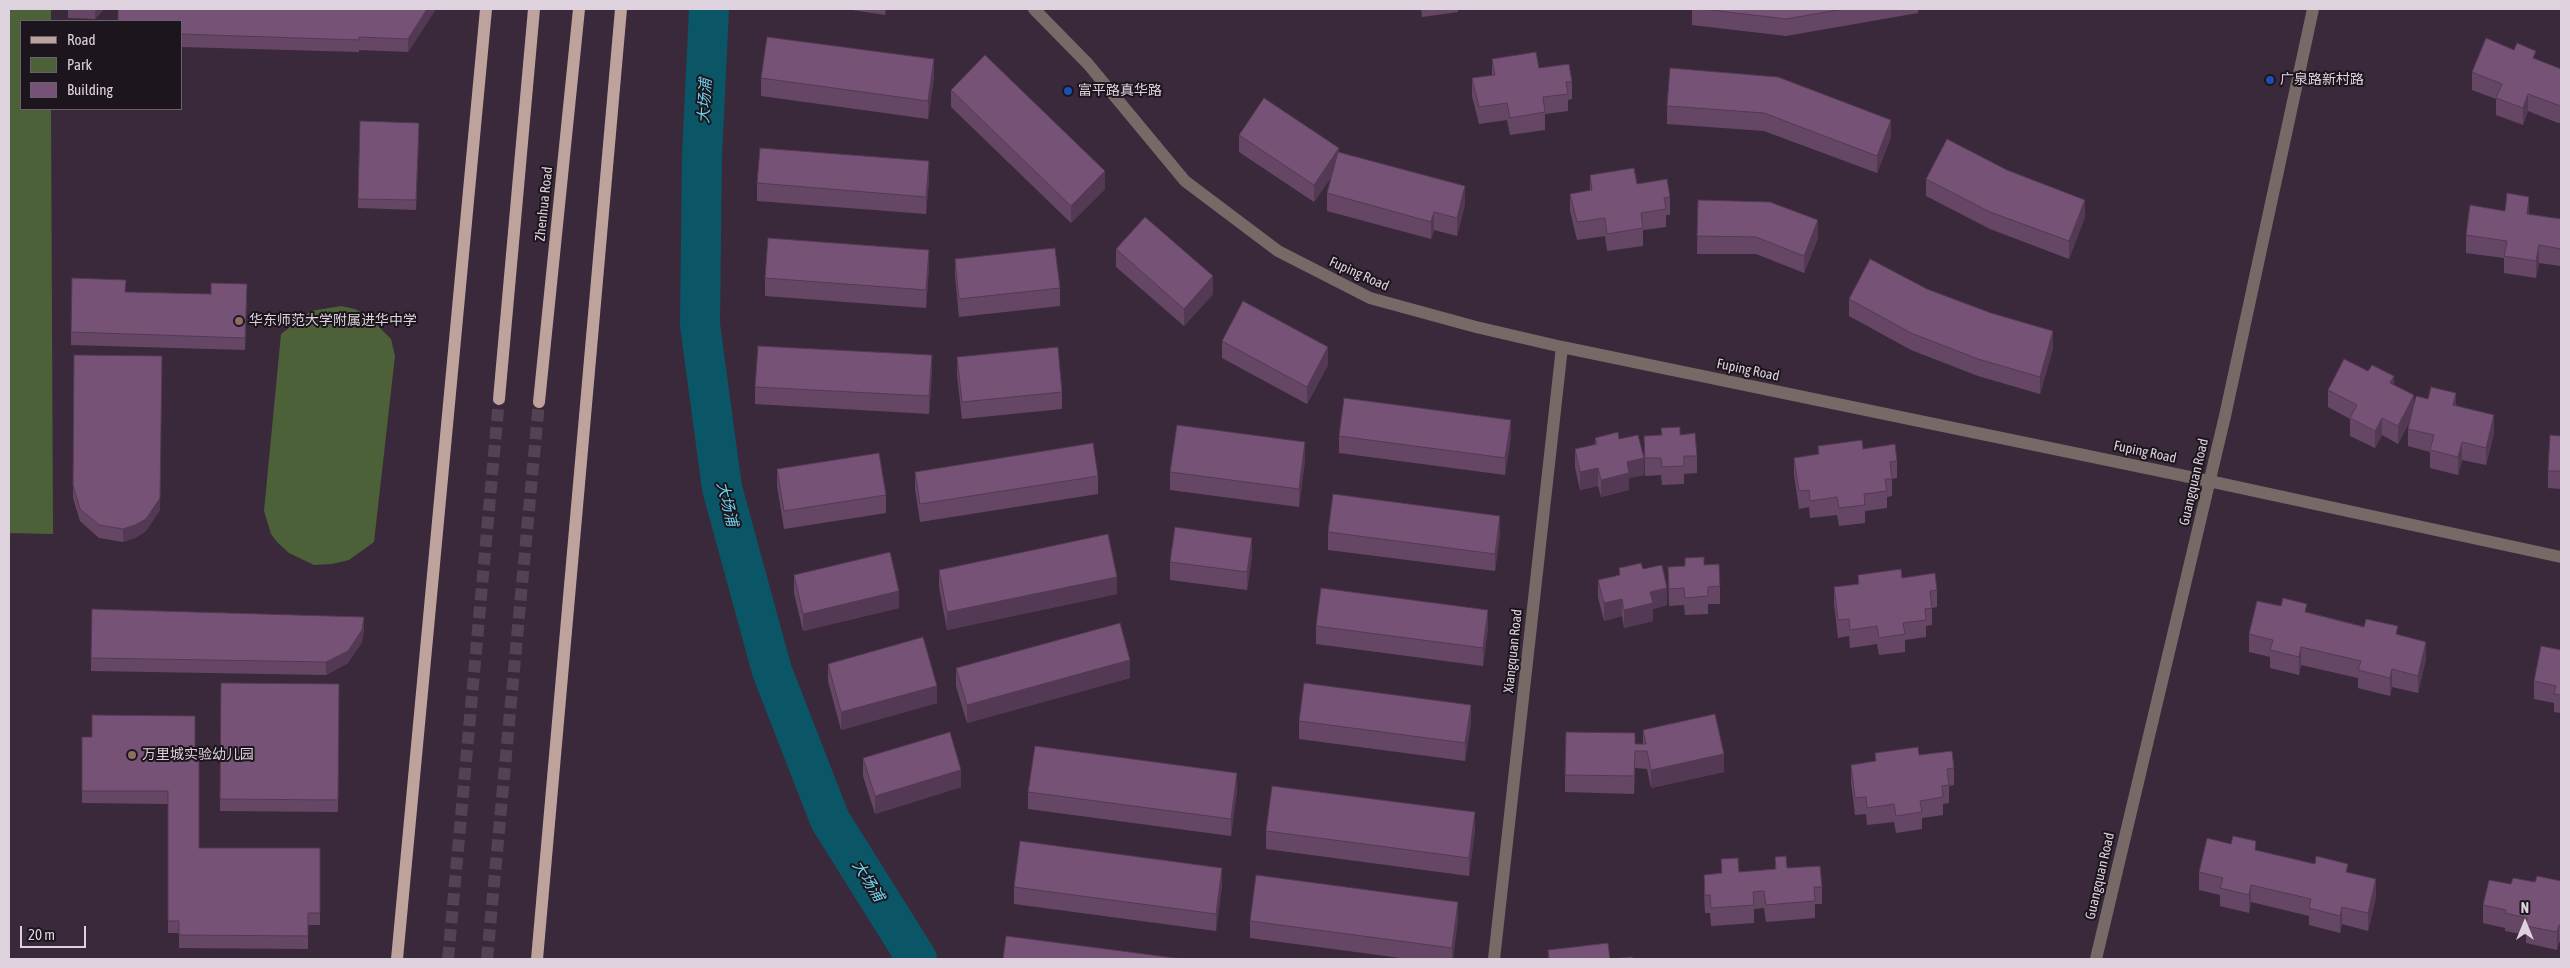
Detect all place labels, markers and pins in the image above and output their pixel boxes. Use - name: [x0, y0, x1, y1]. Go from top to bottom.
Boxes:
- place label: 广泉路新村路: [2280, 72, 2364, 88]
- marker: 广泉路新村路: [2264, 74, 2276, 86]
- place label: 富平路真华路: [1078, 83, 1162, 99]
- marker: 富平路真华路: [1062, 85, 1074, 97]
- place label: 华东师范大学附属进华中学: [249, 313, 417, 329]
- marker: 华东师范大学附属进华中学: [233, 315, 245, 327]
- place label: 万里城实验幼儿园: [142, 747, 254, 763]
- marker: 万里城实验幼儿园: [126, 749, 138, 761]

